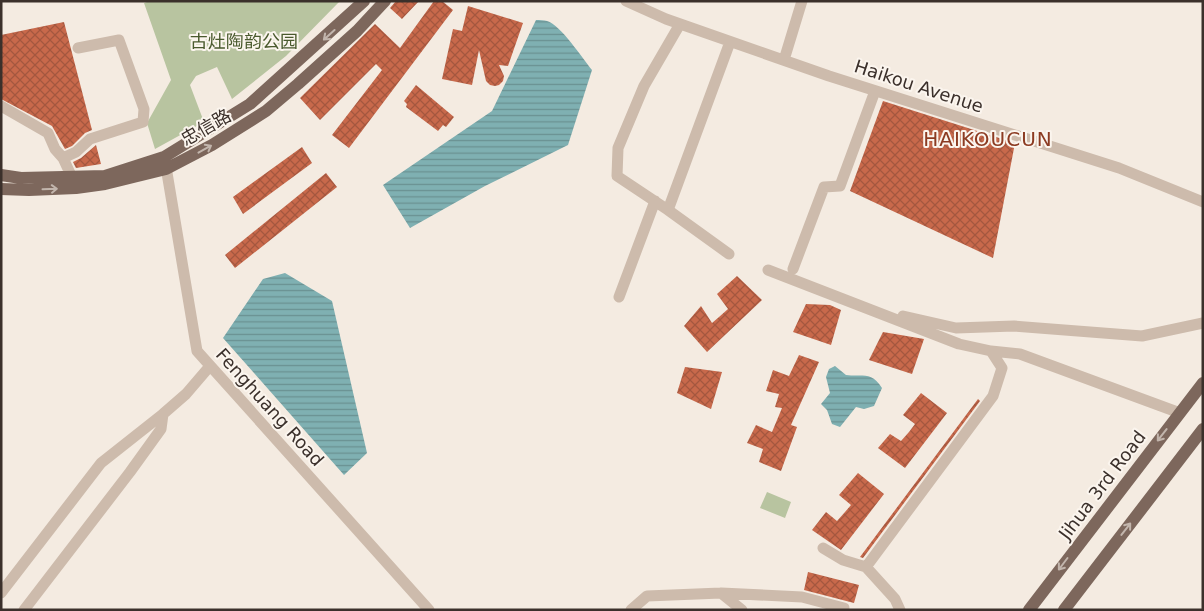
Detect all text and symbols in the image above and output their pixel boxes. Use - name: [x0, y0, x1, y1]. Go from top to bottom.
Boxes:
- one-way arrow: [322, 29, 335, 40]
- park label: 古灶陶韵公园: [190, 31, 298, 52]
- street label: Haikou Avenue: [852, 55, 986, 117]
- street label: 忠信路: [177, 104, 235, 150]
- district label: HAIKOUCUN: [923, 127, 1053, 151]
- one-way arrow: [197, 143, 212, 153]
- one-way arrow: [42, 184, 58, 194]
- street label: Fenghuang Road: [212, 344, 328, 470]
- street label: Jihua 3rd Road: [1054, 426, 1150, 544]
- one-way arrow: [1157, 428, 1167, 442]
- one-way arrow: [1121, 522, 1131, 536]
- one-way arrow: [1058, 557, 1069, 570]

